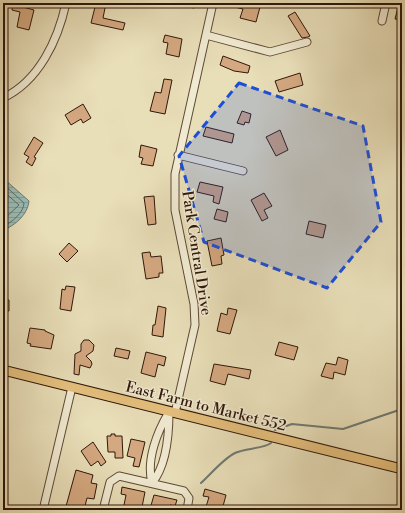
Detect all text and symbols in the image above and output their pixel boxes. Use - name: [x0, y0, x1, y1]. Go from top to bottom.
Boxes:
- street label: Park Central Drive: [177, 189, 216, 317]
- street label: East Farm to Market 552: [123, 377, 288, 436]

